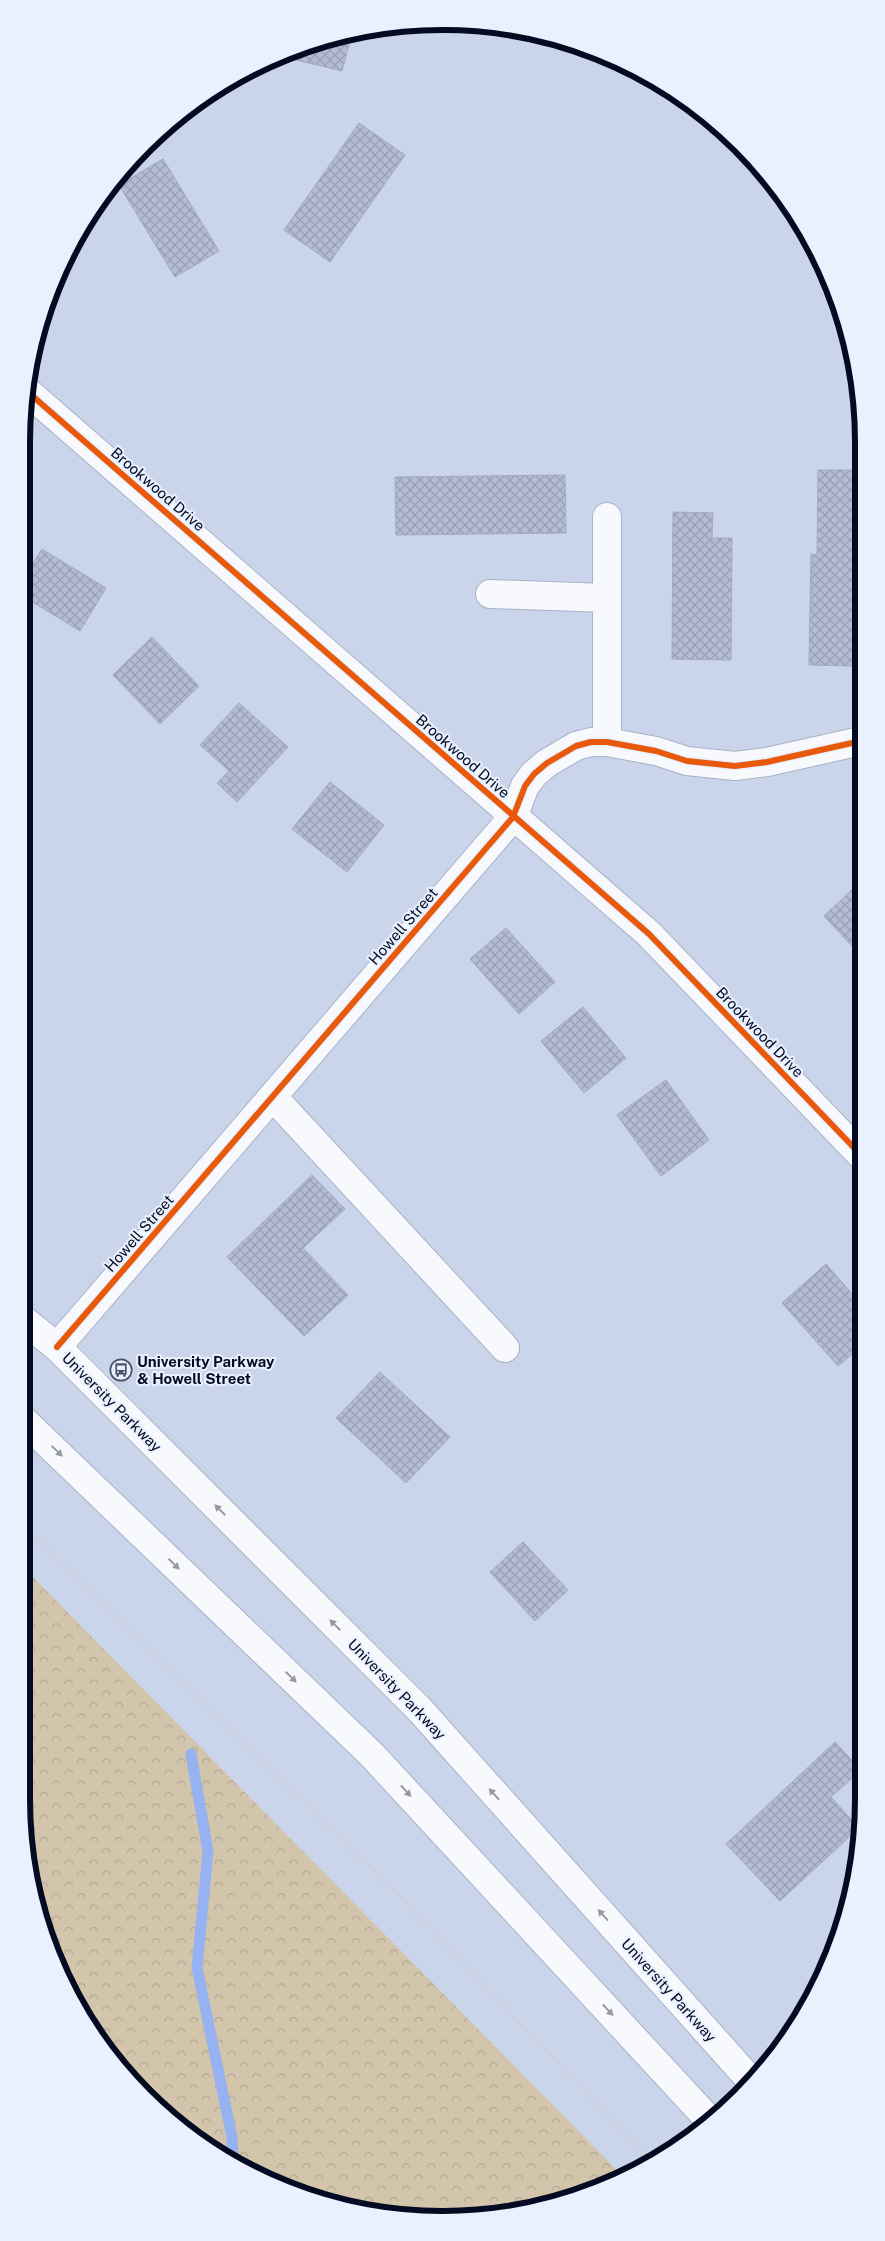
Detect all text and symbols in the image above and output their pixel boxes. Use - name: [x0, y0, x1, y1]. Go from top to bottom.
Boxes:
- street label: Brookwood Drive: [108, 444, 208, 534]
- street label: Brookwood Drive: [413, 711, 513, 801]
- street label: Howell Street: [365, 884, 441, 968]
- street label: Brookwood Drive: [713, 984, 807, 1080]
- street label: Howell Street: [101, 1191, 177, 1275]
- street label: University Parkway: [59, 1349, 165, 1455]
- place label: University Parkway & Howell Street: [137, 1353, 275, 1387]
- bus stop icon: University Parkway & Howell Street: [109, 1358, 133, 1382]
- one-way arrow: [51, 1445, 63, 1457]
- one-way arrow: [214, 1504, 226, 1516]
- one-way arrow: [168, 1558, 180, 1570]
- one-way arrow: [329, 1619, 341, 1631]
- street label: University Parkway: [345, 1635, 449, 1743]
- one-way arrow: [285, 1671, 297, 1683]
- one-way arrow: [400, 1785, 412, 1797]
- one-way arrow: [489, 1787, 500, 1800]
- one-way arrow: [597, 1908, 608, 1921]
- street label: University Parkway: [618, 1935, 720, 2045]
- one-way arrow: [602, 2004, 614, 2016]

